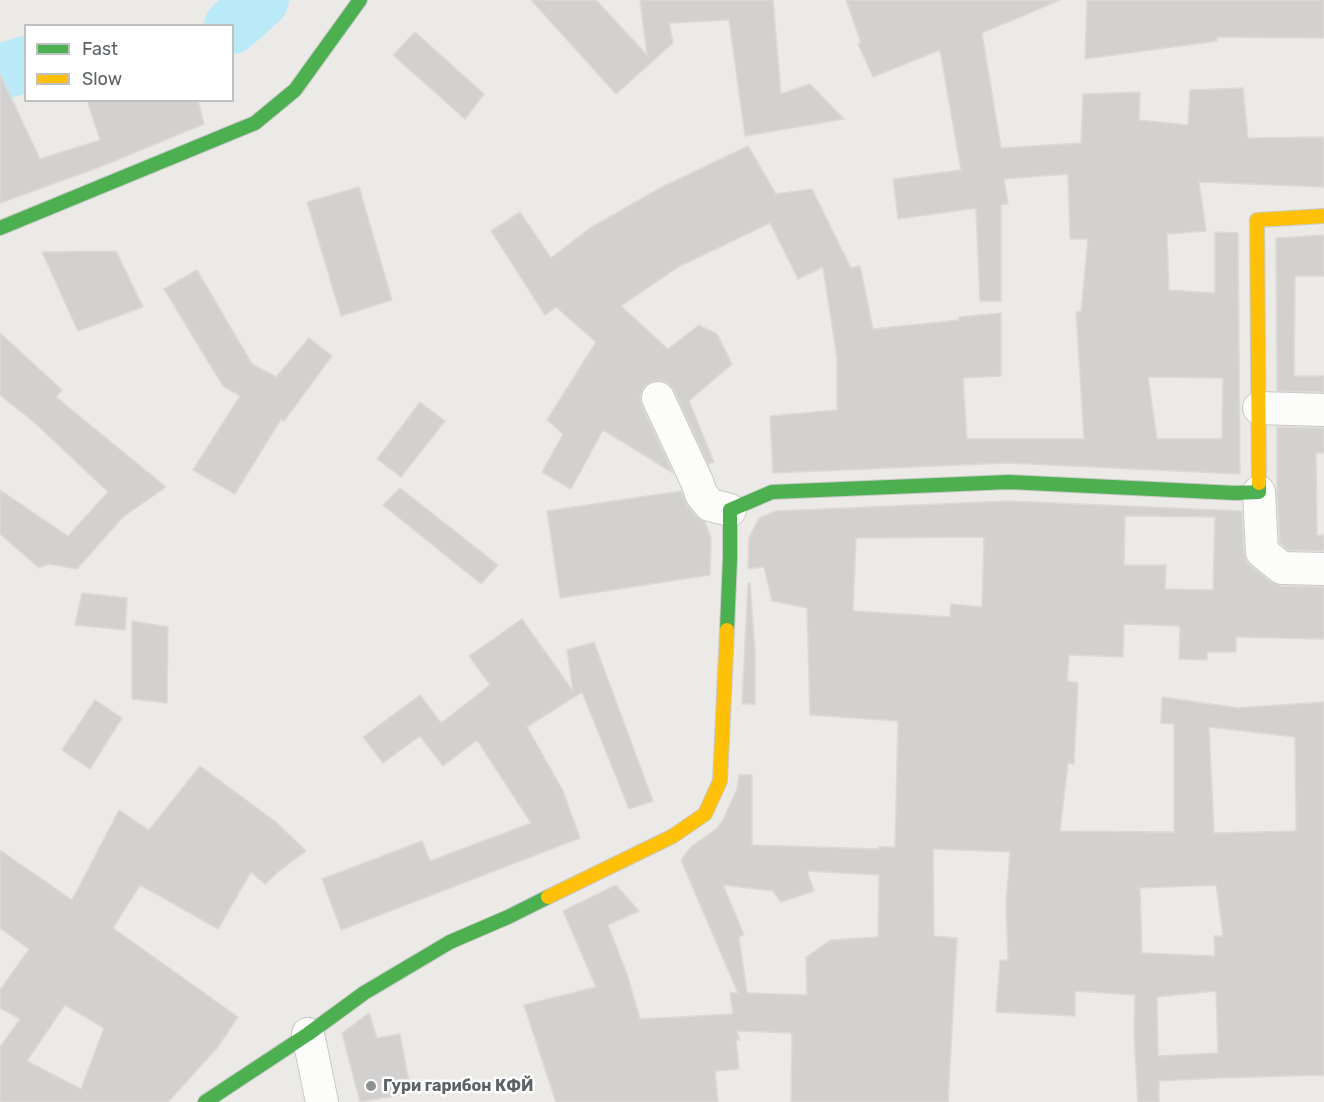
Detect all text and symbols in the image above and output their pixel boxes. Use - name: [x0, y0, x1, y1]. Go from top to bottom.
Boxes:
- legend: [24, 24, 234, 102]
- text: Fast: [82, 38, 118, 60]
- text: Slow: [82, 68, 122, 90]
- place label: Гури гарибон КФЙ: [383, 1076, 533, 1096]
- marker: Гури гарибон КФЙ: [364, 1079, 378, 1093]

